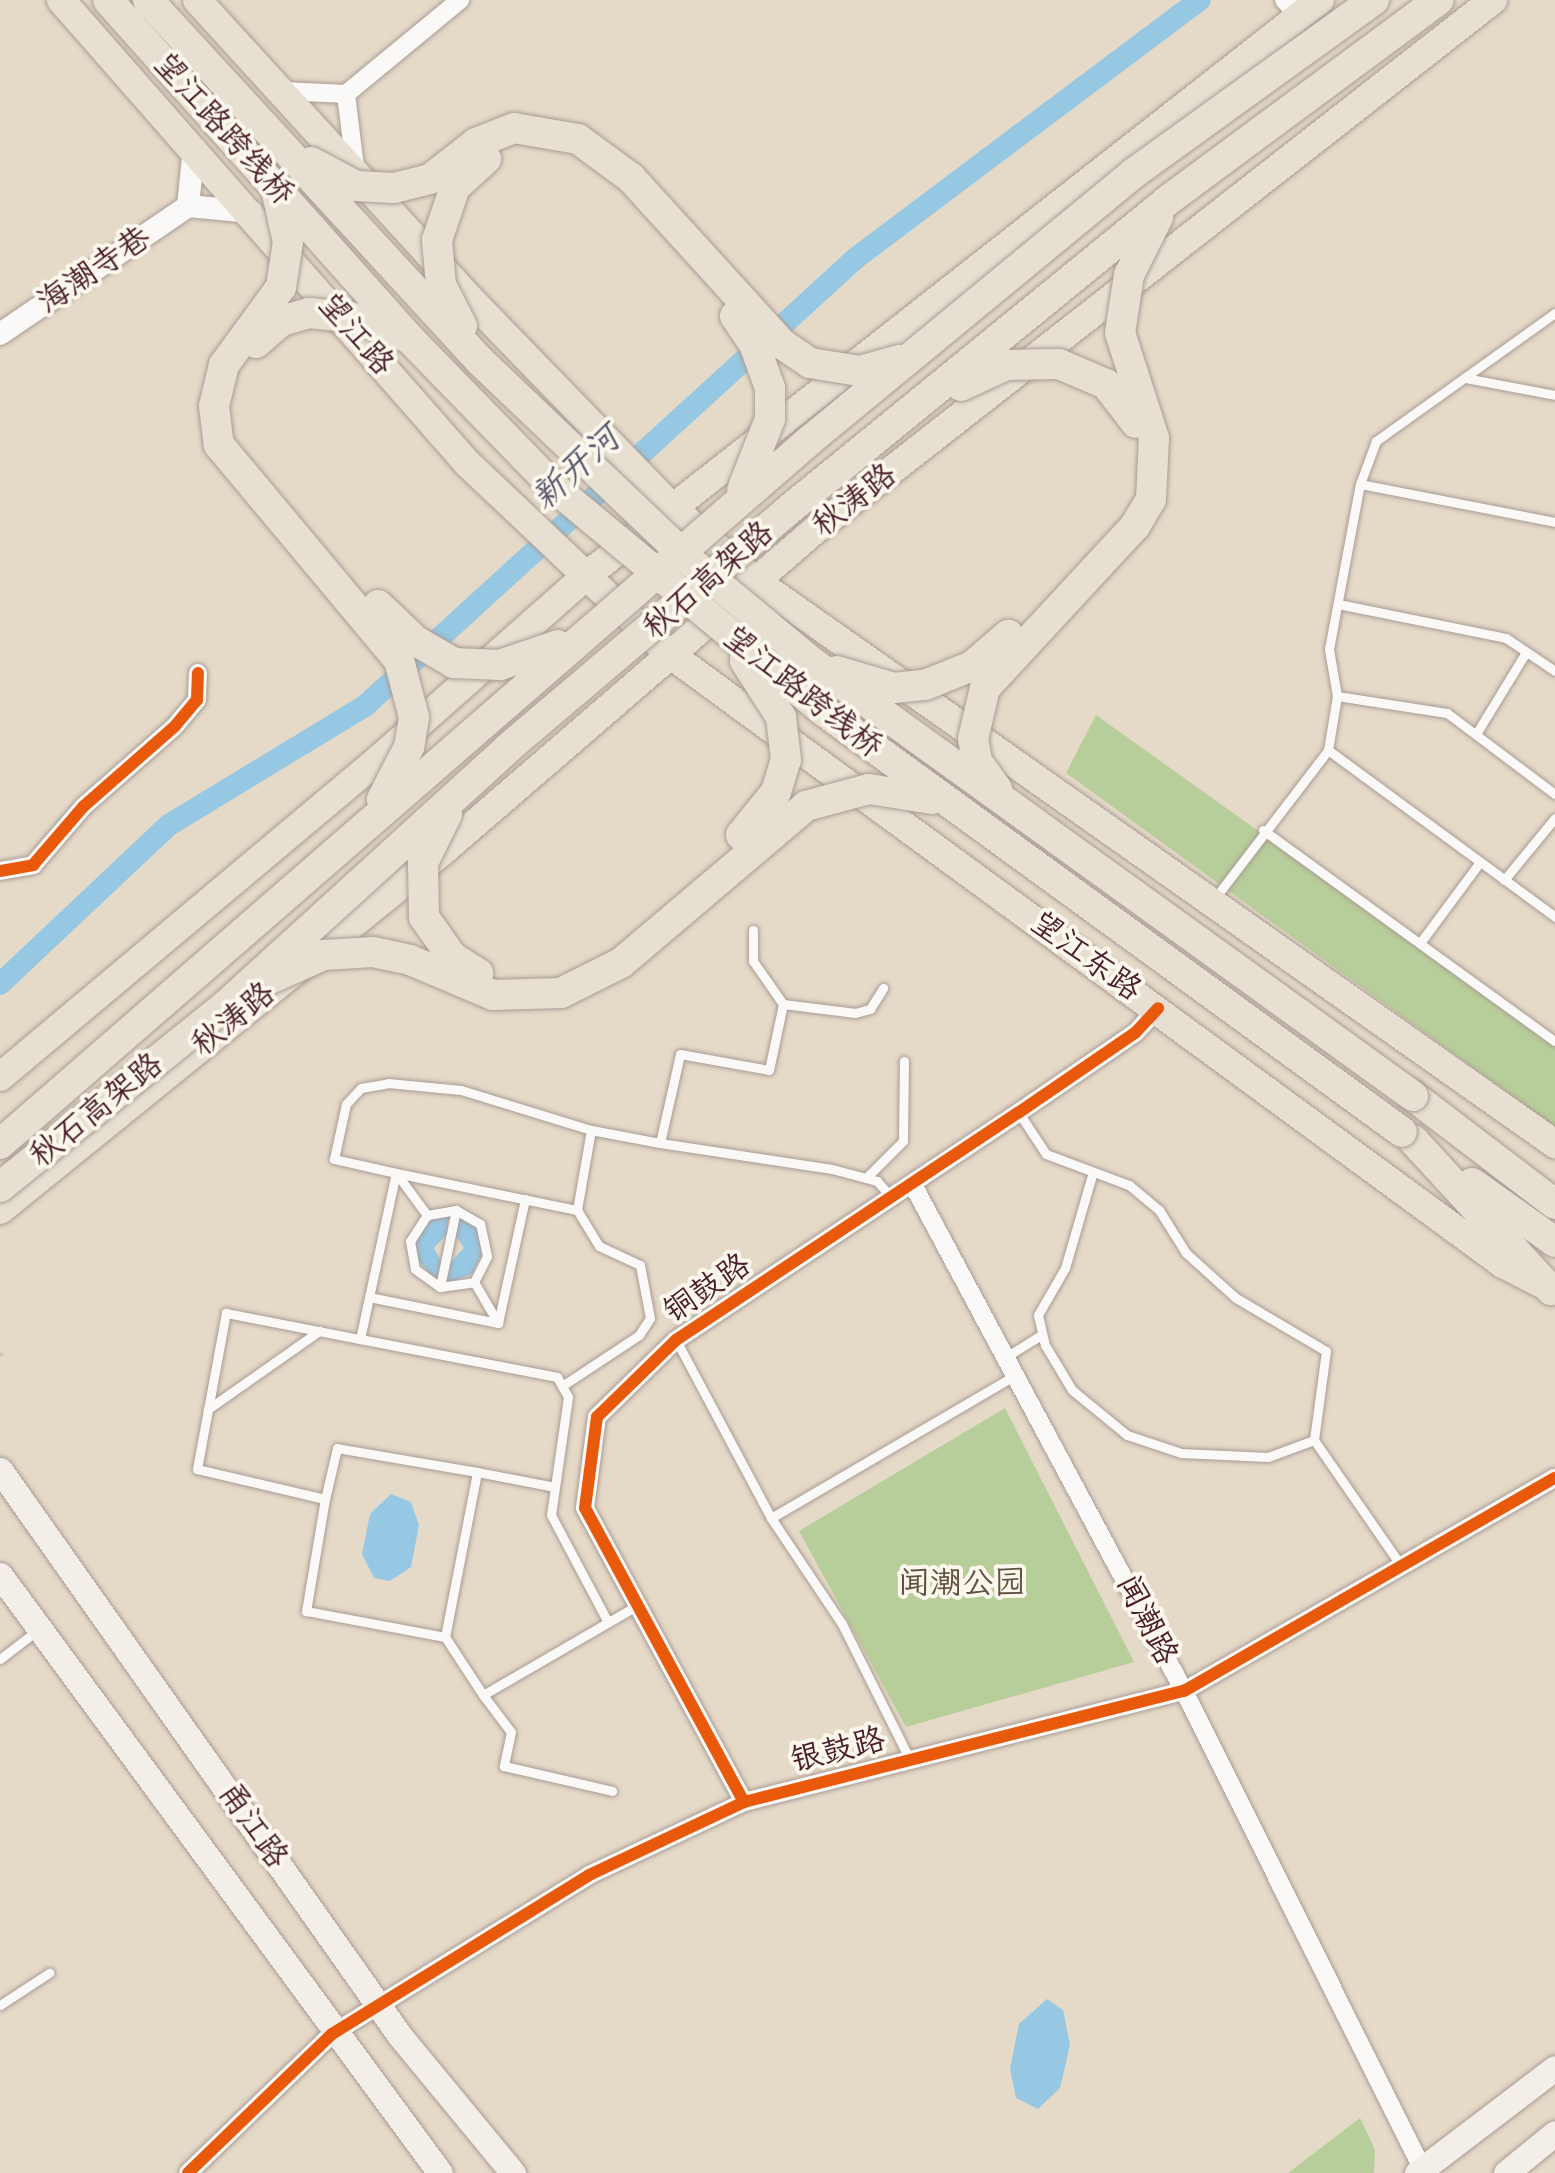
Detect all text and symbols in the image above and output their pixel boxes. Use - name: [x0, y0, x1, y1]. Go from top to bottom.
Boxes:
- street label: 望江路跨线桥: [145, 45, 303, 213]
- street label: 海潮寺巷: [30, 218, 158, 322]
- street label: 望江路: [310, 285, 402, 383]
- water label: 新开河: [522, 416, 628, 518]
- street label: 秋涛路: [804, 455, 904, 545]
- street label: 秋石高架路: [635, 513, 781, 647]
- street label: 望江路跨线桥: [716, 618, 890, 766]
- street label: 望江东路: [1023, 903, 1149, 1009]
- street label: 秋涛路: [184, 974, 282, 1064]
- street label: 秋石高架路: [22, 1045, 170, 1175]
- street label: 铜鼓路: [656, 1245, 758, 1331]
- park label: 闻潮公园: [898, 1564, 1026, 1602]
- street label: 闻潮路: [1108, 1569, 1186, 1671]
- street label: 银鼓路: [787, 1720, 889, 1780]
- street label: 甬江路: [210, 1775, 296, 1875]

